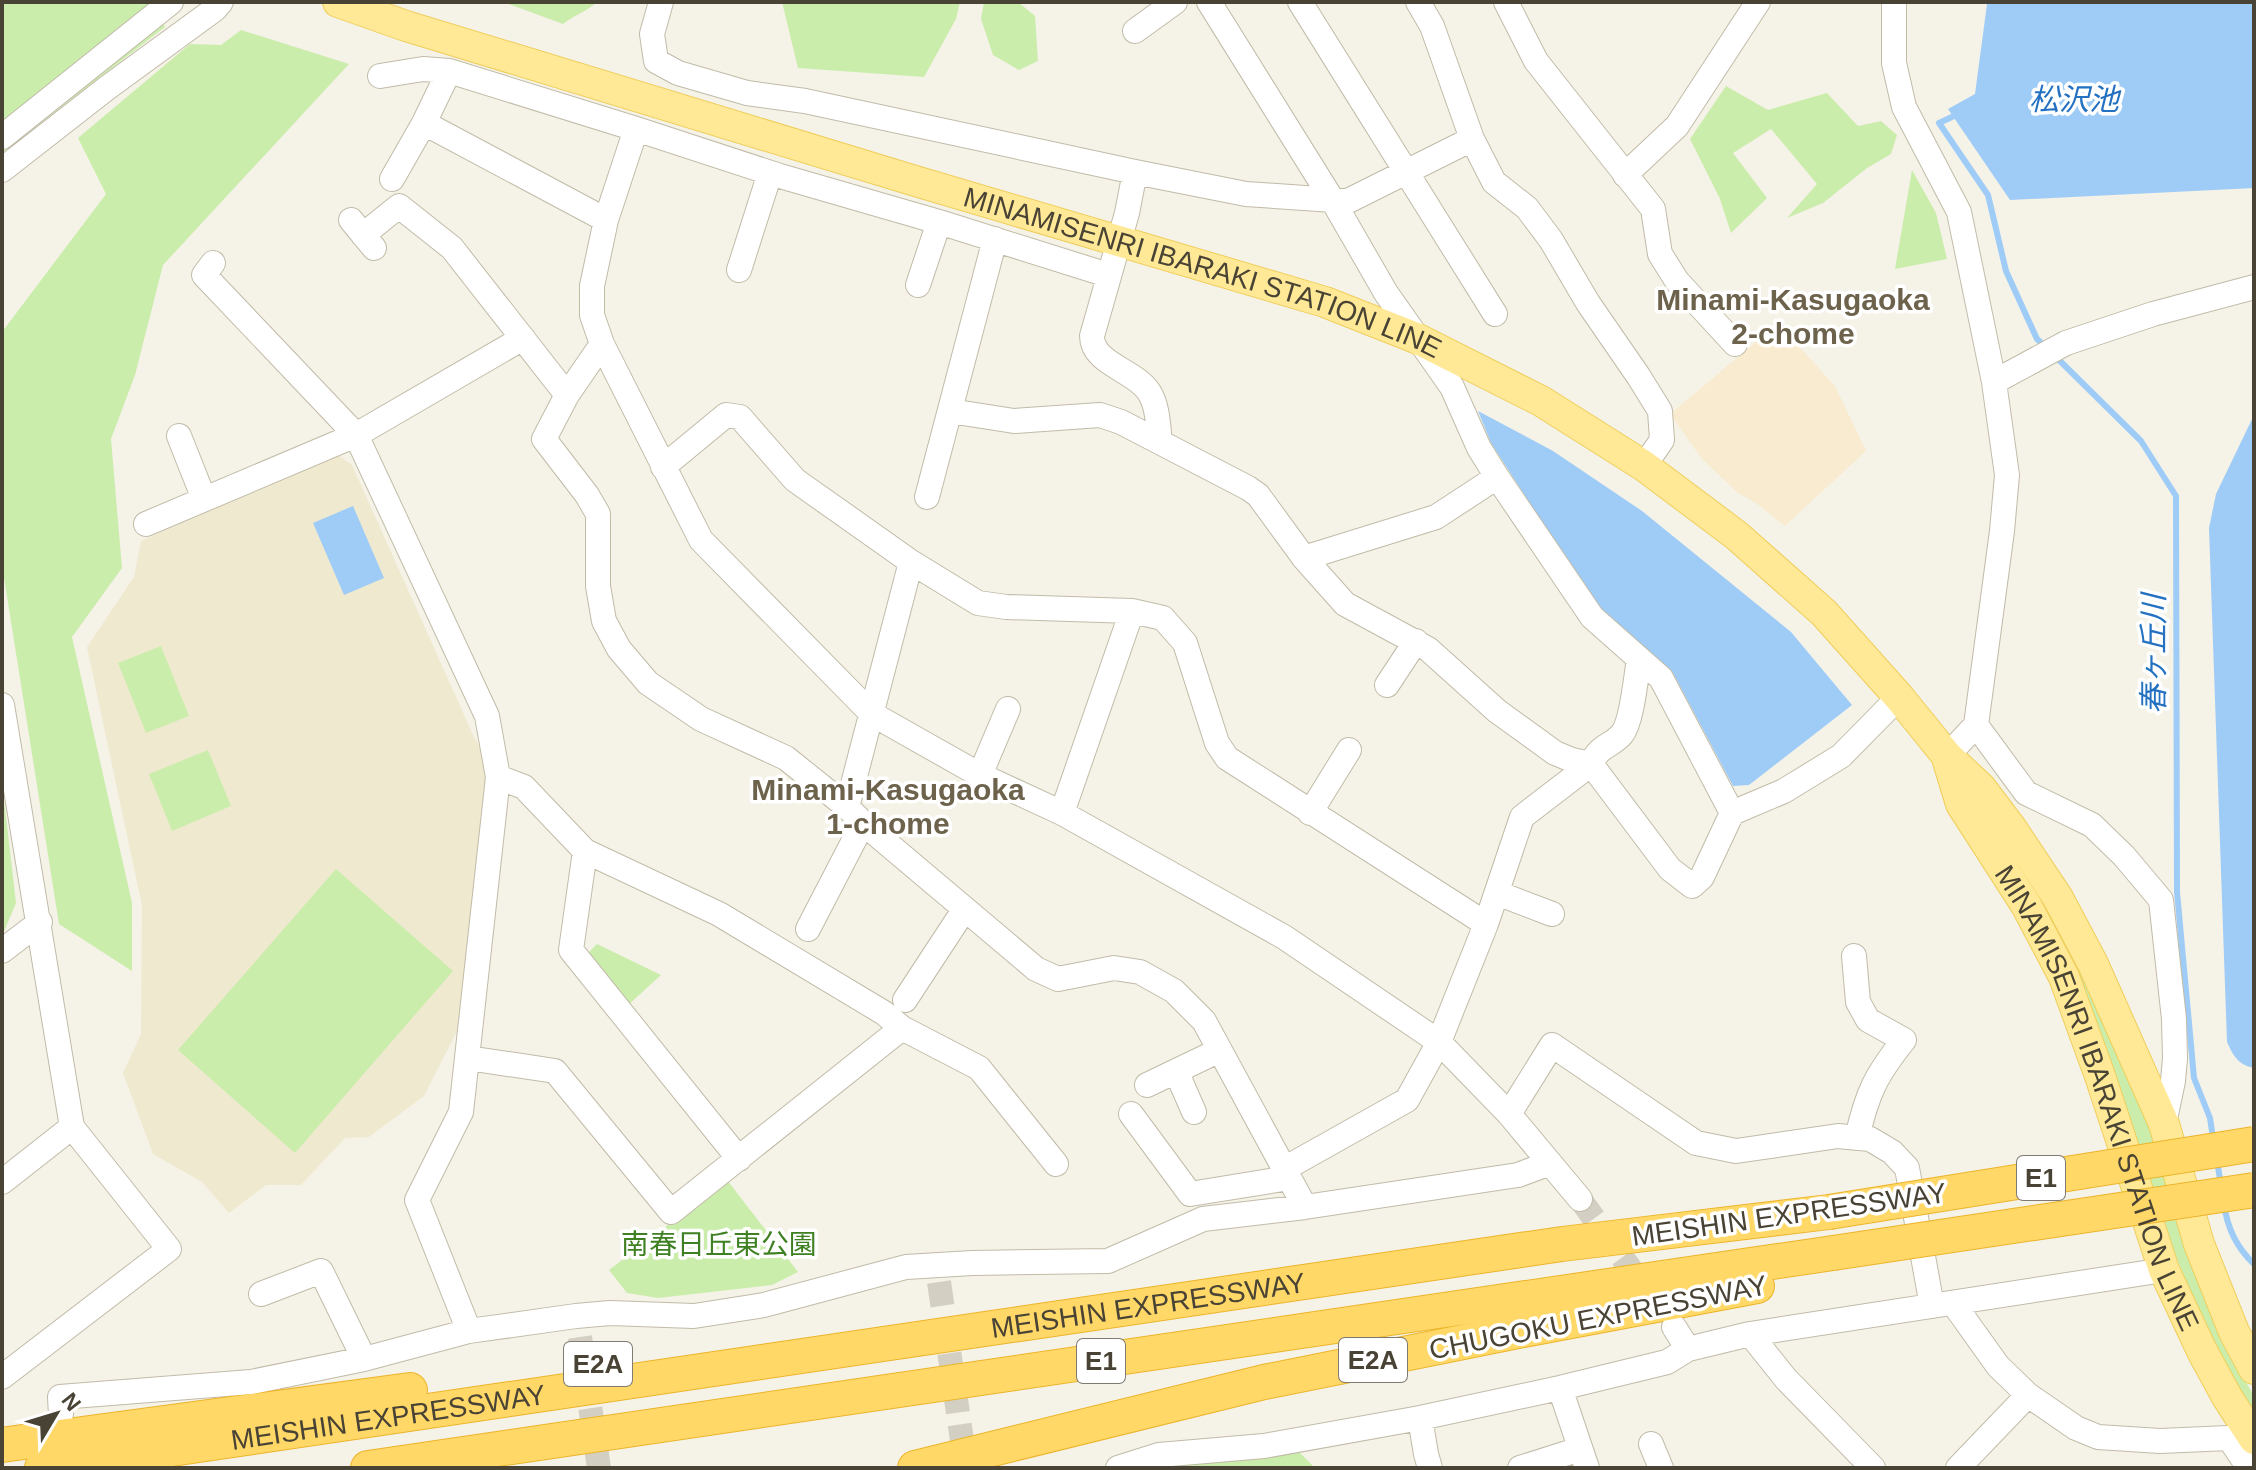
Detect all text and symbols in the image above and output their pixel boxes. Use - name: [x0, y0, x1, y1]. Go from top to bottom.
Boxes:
- water label: 松沢池: [2029, 83, 2122, 116]
- street label: MINAMISENRI IBARAKI STATION LINE: [960, 181, 1446, 364]
- district label: Minami-Kasugaoka 2-chome: [1656, 283, 1930, 350]
- water label: 春ヶ丘川: [2137, 591, 2170, 714]
- district label: Minami-Kasugaoka 1-chome: [751, 773, 1025, 840]
- street label: MINAMISENRI IBARAKI STATION LINE: [1989, 860, 2205, 1336]
- road number: E1: [2017, 1156, 2065, 1200]
- street label: MEISHIN EXPRESSWAY: [1630, 1177, 1949, 1252]
- park label: 南春日丘東公園: [621, 1229, 817, 1260]
- street label: MEISHIN EXPRESSWAY: [989, 1267, 1308, 1344]
- street label: CHUGOKU EXPRESSWAY: [1426, 1269, 1770, 1366]
- road number: E2A: [1339, 1338, 1407, 1382]
- road number: E1: [1077, 1339, 1125, 1383]
- road number: E2A: [564, 1342, 632, 1386]
- north arrow: [16, 1374, 96, 1454]
- street label: MEISHIN EXPRESSWAY: [229, 1379, 548, 1456]
- text: N: [57, 1388, 86, 1416]

